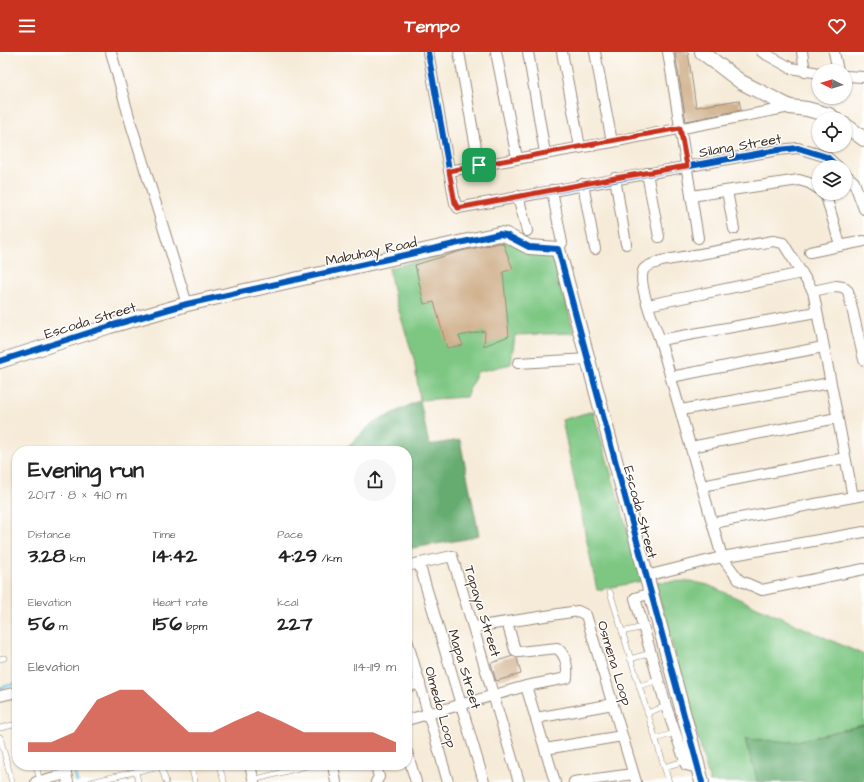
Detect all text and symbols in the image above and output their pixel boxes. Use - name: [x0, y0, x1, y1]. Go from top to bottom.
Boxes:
- text: Tempo: [404, 14, 460, 39]
- icon: menu: [16, 15, 38, 37]
- icon: heart: [826, 15, 848, 37]
- north arrow: [812, 64, 852, 104]
- map controls: [812, 64, 852, 200]
- button: locate: [812, 112, 852, 152]
- street label: Silang Street: [697, 129, 783, 163]
- pin: [462, 148, 496, 182]
- icon: arrive: [468, 154, 490, 176]
- button: layers: [812, 160, 852, 200]
- street label: Mabuhay Road: [324, 233, 419, 271]
- street label: Escoda Street: [42, 297, 139, 344]
- text: Evening run: [28, 455, 144, 486]
- button: share: [354, 459, 396, 501]
- street label: Escoda Street: [618, 464, 662, 561]
- text: 20:17 · 8 × 410 m: [28, 486, 127, 504]
- text: Distance: [28, 527, 71, 542]
- text: Time: [153, 527, 176, 542]
- text: Pace: [277, 527, 303, 542]
- text: 3.28: [28, 542, 65, 570]
- text: 14:42: [153, 542, 197, 570]
- text: 4:29: [277, 542, 317, 570]
- text: km: [65, 551, 85, 566]
- text: /km: [317, 551, 342, 566]
- street label: Tapaya Street: [459, 563, 505, 660]
- text: Elevation: [28, 595, 71, 610]
- text: Heart rate: [153, 595, 208, 610]
- text: kcal: [277, 595, 298, 610]
- text: 56: [28, 610, 55, 638]
- text: 156: [153, 610, 182, 638]
- text: 227: [277, 610, 313, 638]
- street label: Osmena Loop: [592, 618, 637, 708]
- text: m: [55, 619, 68, 634]
- text: bpm: [182, 619, 207, 634]
- street label: Mapa Street: [442, 627, 486, 712]
- text: Elevation: [28, 658, 79, 676]
- text: 114–119 m: [354, 658, 396, 676]
- street label: Olmedo Loop: [419, 664, 461, 751]

